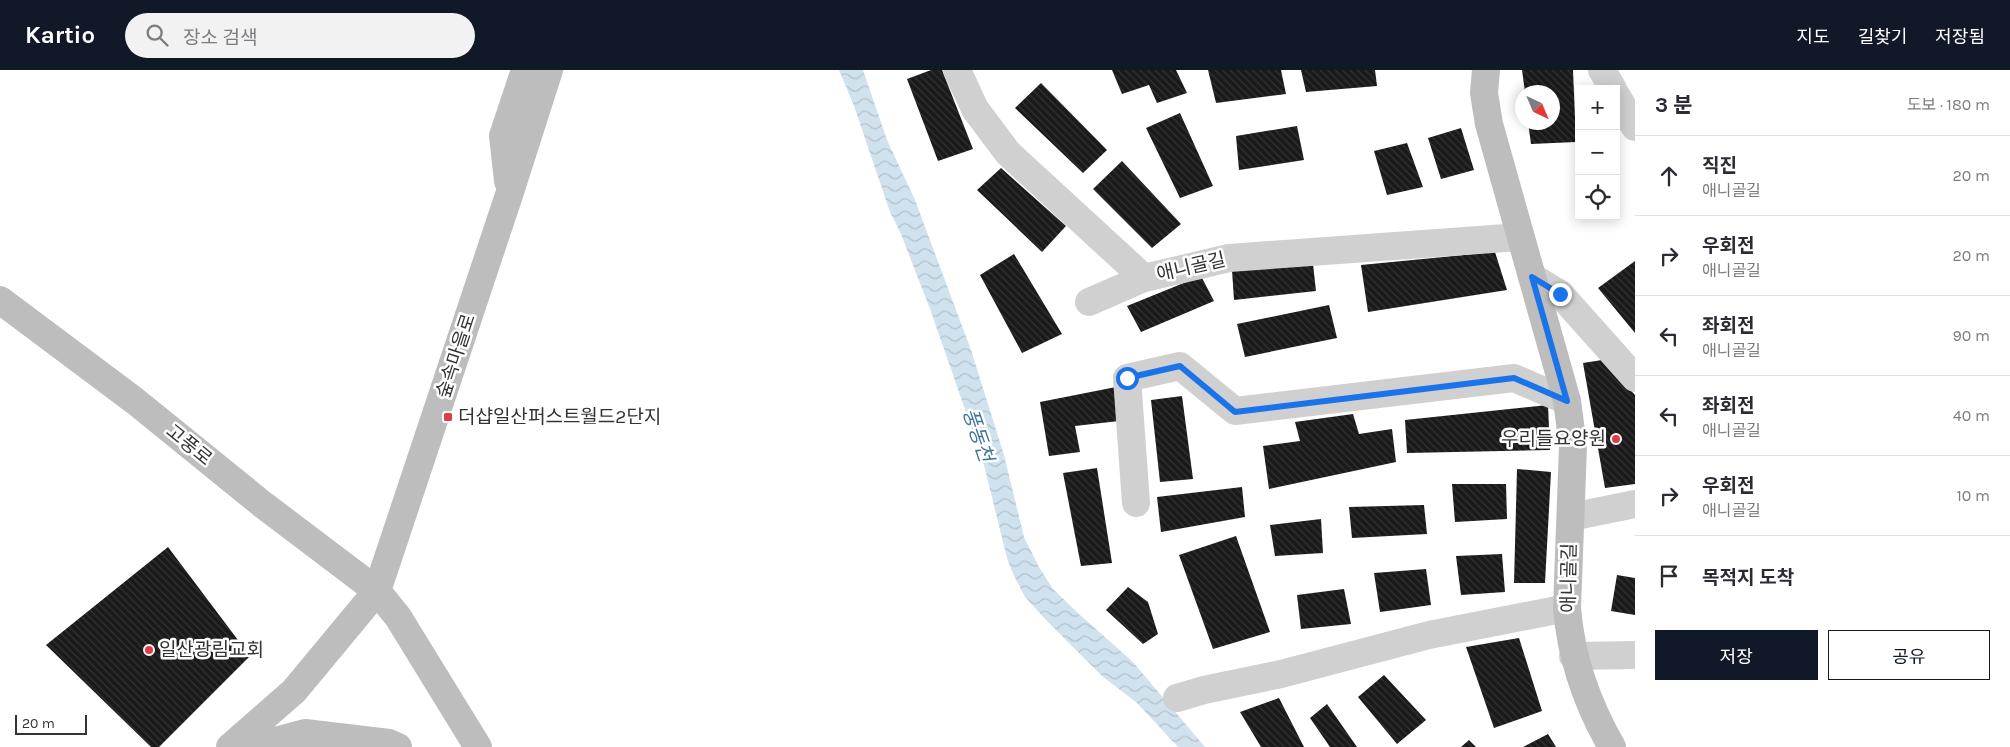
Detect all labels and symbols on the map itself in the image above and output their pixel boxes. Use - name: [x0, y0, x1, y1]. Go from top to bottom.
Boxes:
- north arrow: [1515, 85, 1560, 130]
- street label: 애니골길: [1154, 248, 1228, 286]
- route end: [1549, 283, 1572, 306]
- street label: 숲속마을로: [432, 311, 480, 401]
- route start: [1116, 367, 1139, 390]
- water label: 풍동천: [958, 405, 999, 467]
- place label: 더샵일산퍼스트월드2단지: [458, 406, 661, 428]
- marker: 더샵일산퍼스트월드2단지: [442, 411, 454, 423]
- street label: 고풍로: [162, 420, 216, 470]
- place label: 우리들요양원: [1501, 428, 1606, 450]
- marker: 우리들요양원: [1610, 433, 1622, 445]
- street label: 애니골길: [1557, 543, 1581, 613]
- place label: 일산광림교회: [159, 639, 264, 661]
- marker: 일산광림교회: [143, 644, 155, 656]
- scale bar: [15, 712, 88, 735]

